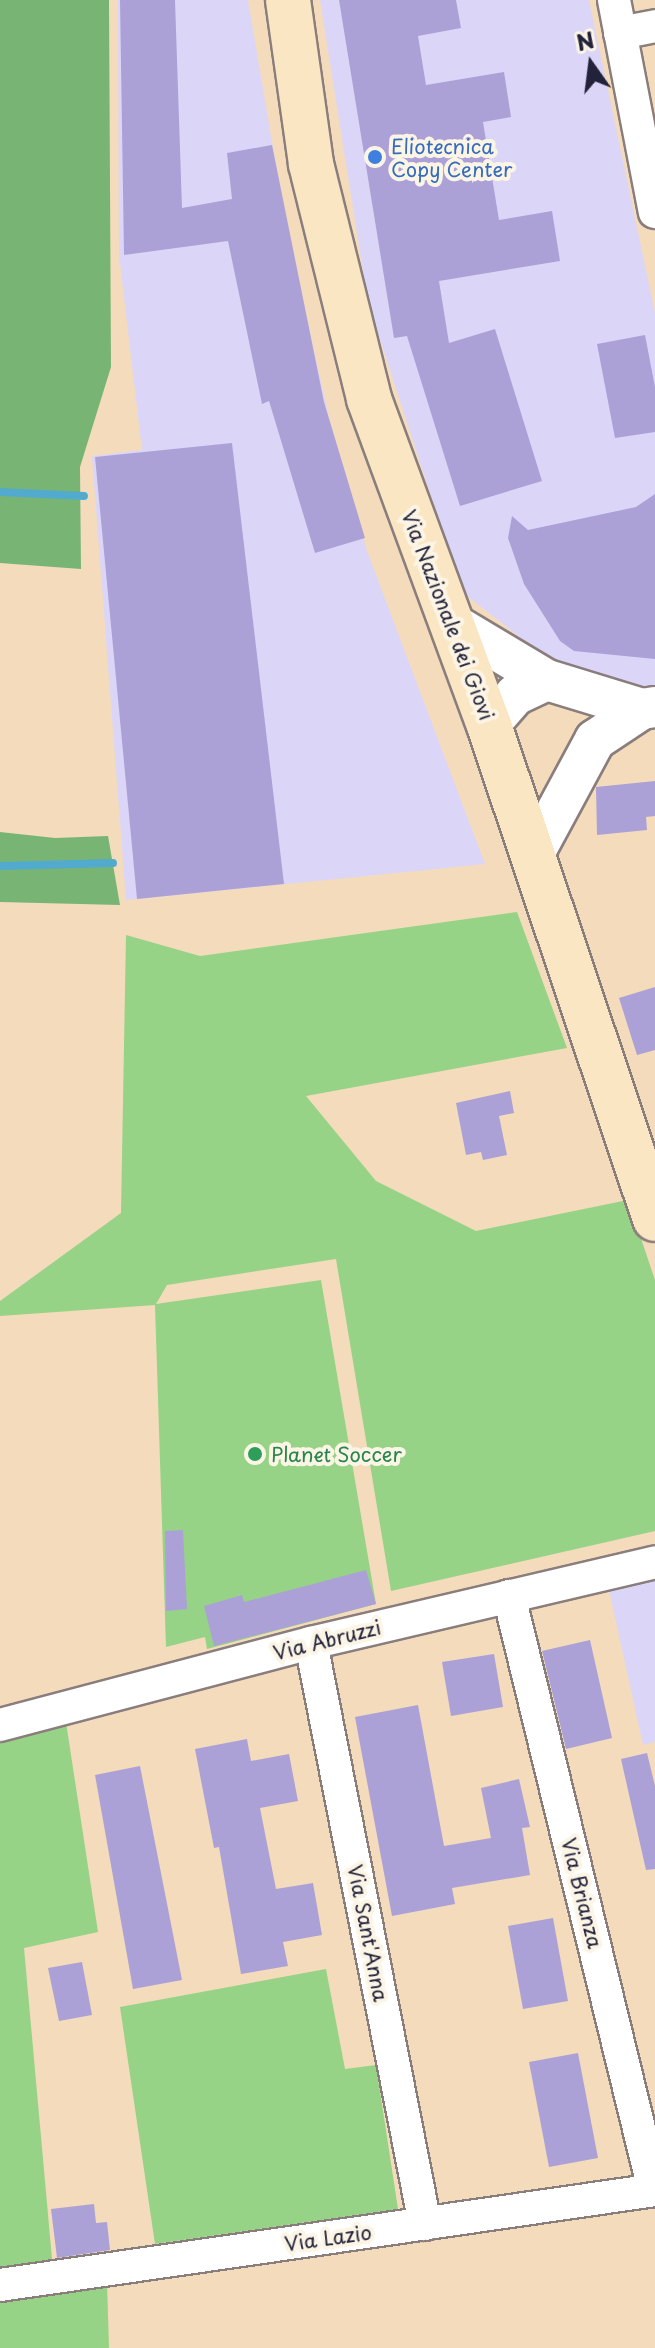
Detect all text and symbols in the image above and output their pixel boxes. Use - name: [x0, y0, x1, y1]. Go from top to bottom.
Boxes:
- text: N: [573, 22, 598, 58]
- north arrow: [551, 24, 631, 104]
- place label: Eliotecnica Copy Center: [391, 134, 512, 181]
- marker: Eliotecnica Copy Center: [366, 148, 384, 166]
- street label: Via Nazionale dei Giovi: [396, 506, 500, 724]
- place label: Planet Soccer: [271, 1442, 404, 1466]
- marker: Planet Soccer: [246, 1445, 264, 1463]
- street label: Via Abruzzi: [271, 1615, 383, 1665]
- street label: Via Brianza: [557, 1835, 607, 1951]
- street label: Via Sant'Anna: [343, 1863, 393, 2003]
- street label: Via Lazio: [283, 2220, 373, 2256]

